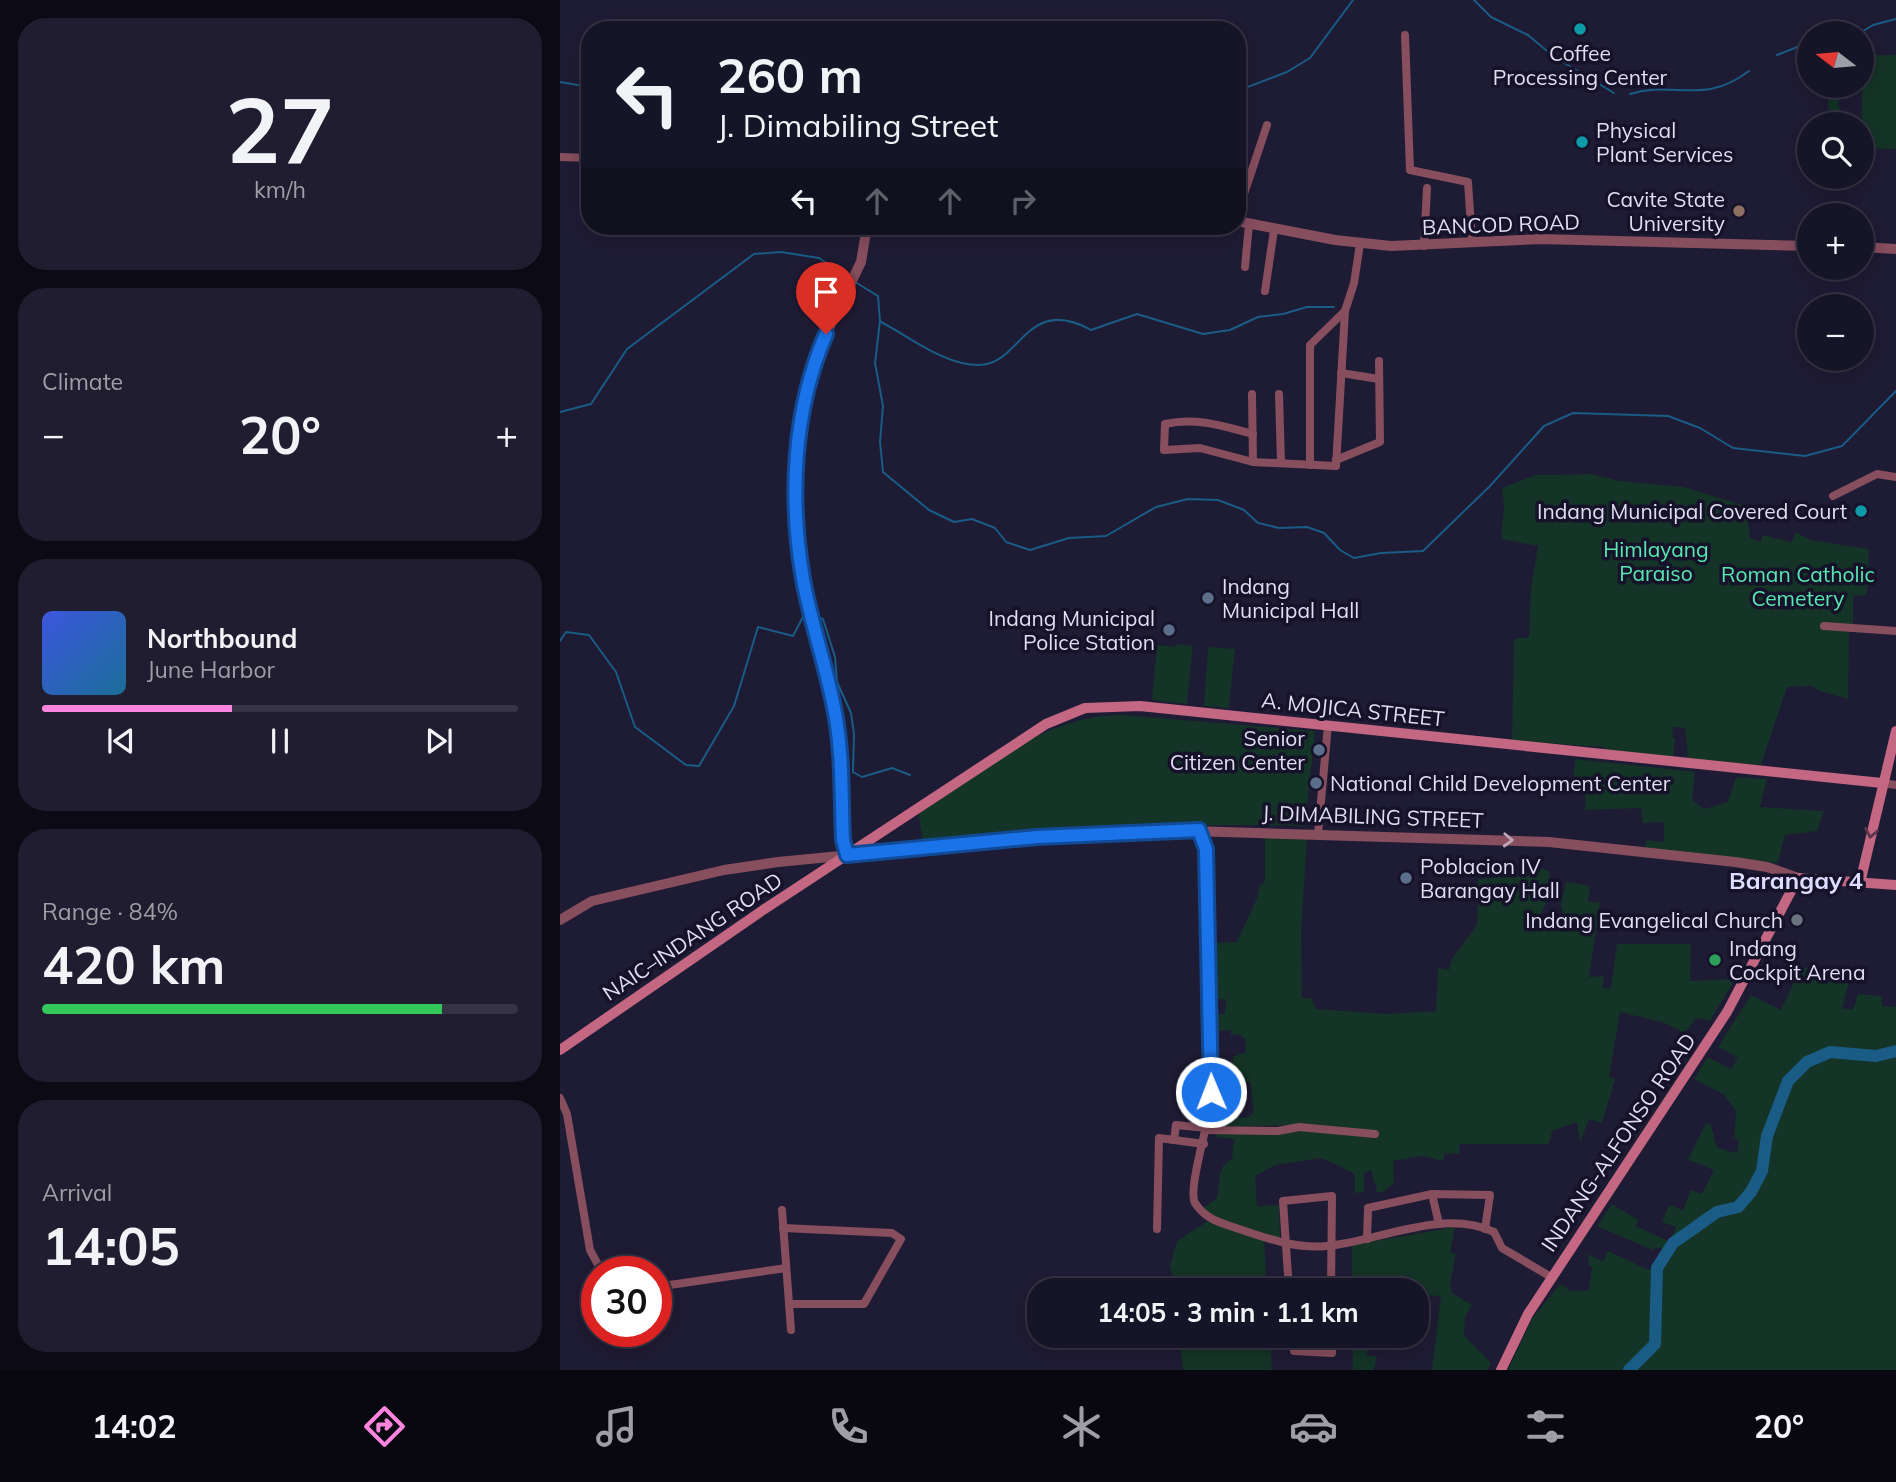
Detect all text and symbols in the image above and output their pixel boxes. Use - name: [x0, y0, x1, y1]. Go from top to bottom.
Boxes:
- marker: Coffee Processing Center: [1572, 21, 1588, 37]
- north arrow: [1797, 21, 1874, 98]
- map controls: [1797, 21, 1874, 371]
- place label: Coffee Processing Center: [1493, 40, 1668, 90]
- text: 260 m: [717, 44, 863, 105]
- icon: left: [602, 49, 693, 140]
- text: 27: [225, 72, 335, 186]
- text: J. Dimabiling Street: [717, 105, 998, 145]
- button: search: [1797, 112, 1874, 189]
- place label: Physical Plant Services: [1596, 117, 1733, 167]
- marker: Physical Plant Services: [1574, 134, 1590, 150]
- text: km/h: [254, 175, 306, 204]
- icon: left: [785, 182, 823, 220]
- icon: ahead: [858, 182, 896, 220]
- icon: ahead: [931, 182, 969, 220]
- icon: right: [1004, 182, 1042, 220]
- place label: Cavite State University: [1607, 186, 1725, 236]
- marker: Cavite State University: [1731, 203, 1747, 219]
- button: +: [1797, 203, 1874, 280]
- street label: BANCOD ROAD: [1422, 208, 1580, 240]
- pin: [796, 262, 856, 334]
- icon: arrive: [807, 273, 845, 311]
- button: −: [1797, 294, 1874, 371]
- text: Climate: [42, 367, 123, 396]
- text: 20°: [239, 402, 321, 467]
- text: −: [42, 410, 65, 458]
- text: +: [495, 410, 518, 458]
- place label: Indang Municipal Covered Court: [1537, 498, 1847, 524]
- marker: Indang Municipal Covered Court: [1853, 503, 1869, 519]
- park label: Himlayang Paraiso: [1603, 536, 1709, 586]
- park label: Roman Catholic Cemetery: [1721, 561, 1875, 611]
- place label: Indang Municipal Hall: [1222, 573, 1359, 623]
- marker: Indang Municipal Hall: [1200, 590, 1216, 606]
- place label: Indang Municipal Police Station: [989, 605, 1155, 655]
- text: Northbound: [147, 622, 297, 655]
- marker: Indang Municipal Police Station: [1161, 622, 1177, 638]
- text: June Harbor: [147, 655, 275, 684]
- street label: A. MOJICA STREET: [1260, 686, 1446, 732]
- icon: previous: [102, 722, 140, 760]
- icon: pause: [261, 722, 299, 760]
- icon: next: [420, 722, 458, 760]
- place label: Senior Citizen Center: [1170, 725, 1305, 775]
- marker: Senior Citizen Center: [1311, 742, 1327, 758]
- place label: National Child Development Center: [1330, 770, 1671, 796]
- marker: National Child Development Center: [1308, 775, 1324, 791]
- street label: J. DIMABILING STREET: [1262, 799, 1485, 833]
- one-way arrow: [1865, 827, 1880, 839]
- one-way arrow: [1503, 832, 1513, 848]
- place label: Poblacion IV Barangay Hall: [1420, 853, 1560, 903]
- district label: Barangay 4: [1729, 865, 1863, 895]
- street label: NAIC–INDANG ROAD: [597, 866, 787, 1006]
- marker: Poblacion IV Barangay Hall: [1398, 870, 1414, 886]
- text: Range · 84%: [42, 897, 178, 926]
- place label: Indang Evangelical Church: [1525, 907, 1783, 933]
- marker: Indang Evangelical Church: [1789, 912, 1805, 928]
- text: 420 km: [42, 932, 225, 997]
- place label: Indang Cockpit Arena: [1729, 935, 1866, 985]
- marker: Indang Cockpit Arena: [1707, 952, 1723, 968]
- street label: INDANG-ALFONSO ROAD: [1535, 1028, 1701, 1256]
- position arrow: [1174, 1055, 1248, 1129]
- text: Arrival: [42, 1178, 112, 1207]
- text: 14:05: [42, 1213, 180, 1278]
- speed limit sign: 30: [581, 1256, 672, 1347]
- text: 14:05 · 3 min · 1.1 km: [1097, 1296, 1359, 1329]
- icon: directions: [360, 1402, 409, 1451]
- icon: music: [592, 1402, 641, 1451]
- icon: phone: [824, 1402, 873, 1451]
- icon: climate: [1057, 1402, 1106, 1451]
- icon: car: [1289, 1402, 1338, 1451]
- icon: filters: [1521, 1402, 1570, 1451]
- text: 14:02: [92, 1406, 176, 1446]
- text: 20°: [1754, 1406, 1804, 1446]

